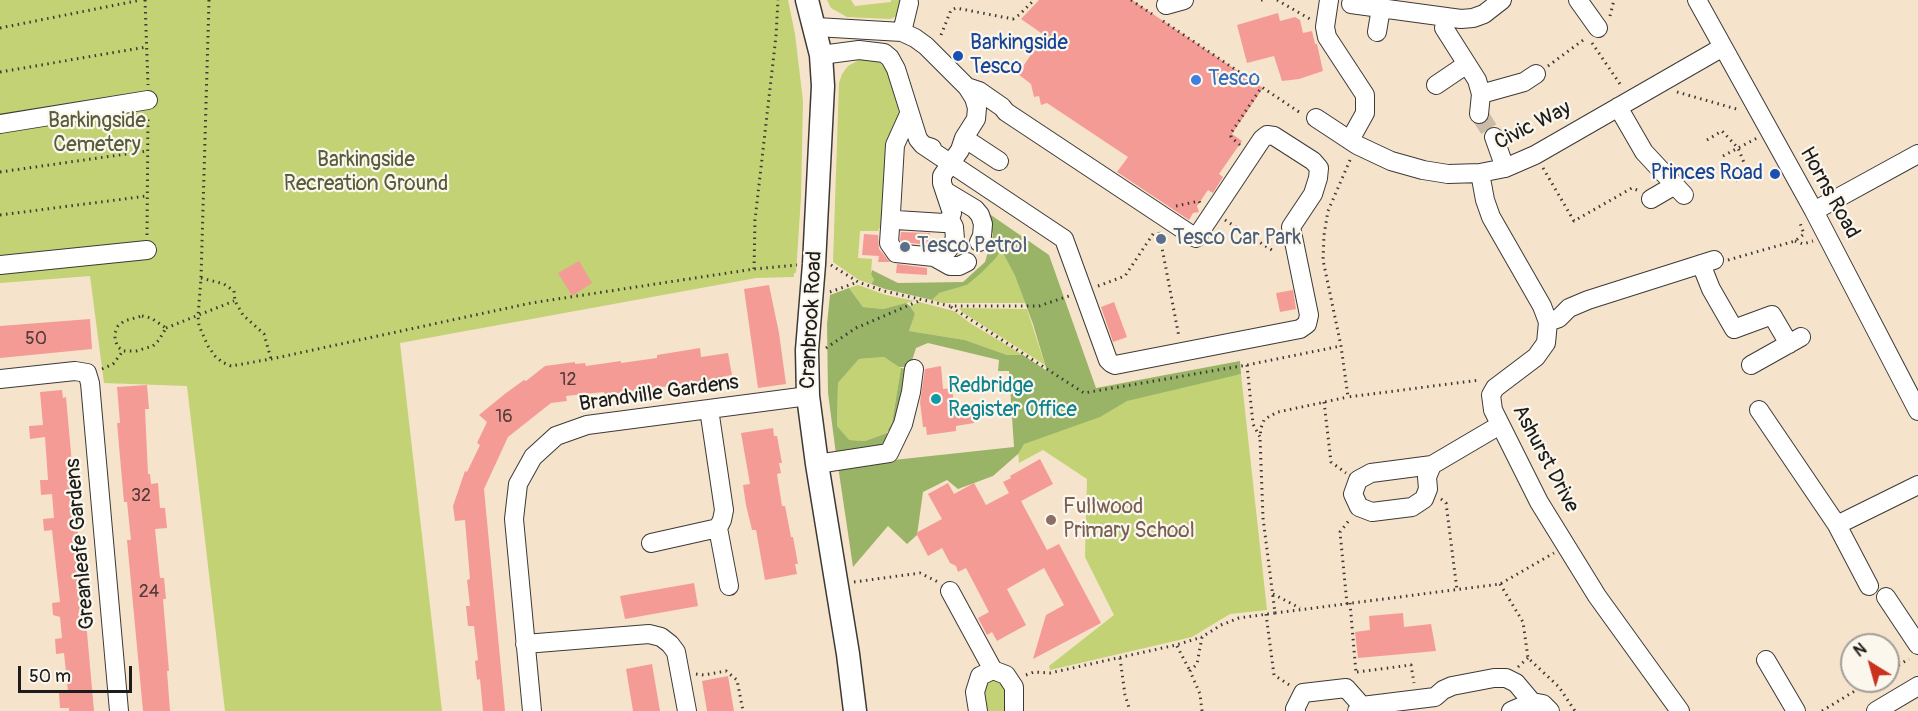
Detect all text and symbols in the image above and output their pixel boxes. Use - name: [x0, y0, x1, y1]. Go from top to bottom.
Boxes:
- place label: Barkingside Tesco: [970, 31, 1068, 81]
- marker: Barkingside Tesco: [951, 49, 965, 63]
- place label: Tesco: [1208, 67, 1260, 93]
- marker: Tesco: [1189, 73, 1203, 87]
- street label: Civic Way: [1491, 96, 1575, 156]
- park label: Barkingside Cemetery: [48, 109, 146, 159]
- street label: Horns Road: [1794, 143, 1864, 243]
- park label: Barkingside Recreation Ground: [284, 148, 448, 198]
- place label: Princes Road: [1650, 161, 1763, 187]
- marker: Princes Road: [1768, 167, 1782, 181]
- place label: Tesco Car Park: [1173, 226, 1301, 252]
- marker: Tesco Car Park: [1154, 232, 1168, 246]
- place label: Tesco Petrol: [917, 234, 1027, 260]
- marker: Tesco Petrol: [898, 240, 912, 254]
- street label: Cranbrook Road: [796, 250, 828, 390]
- house number: 50: [25, 328, 47, 350]
- house number: 12: [559, 369, 577, 391]
- street label: Brandville Gardens: [578, 370, 740, 418]
- place label: Redbridge Register Office: [948, 374, 1077, 424]
- marker: Redbridge Register Office: [929, 392, 943, 406]
- street label: Ashurst Drive: [1506, 401, 1584, 517]
- house number: 16: [495, 406, 513, 428]
- street label: Greanleafe Gardens: [61, 457, 101, 631]
- house number: 32: [131, 485, 151, 507]
- place label: Fullwood Primary School: [1063, 495, 1195, 545]
- marker: Fullwood Primary School: [1044, 513, 1058, 527]
- house number: 24: [139, 581, 159, 603]
- north arrow: [1840, 633, 1900, 693]
- text: N: [1850, 639, 1871, 661]
- scale bar: [21, 654, 135, 692]
- text: 50 m: [29, 665, 71, 688]

